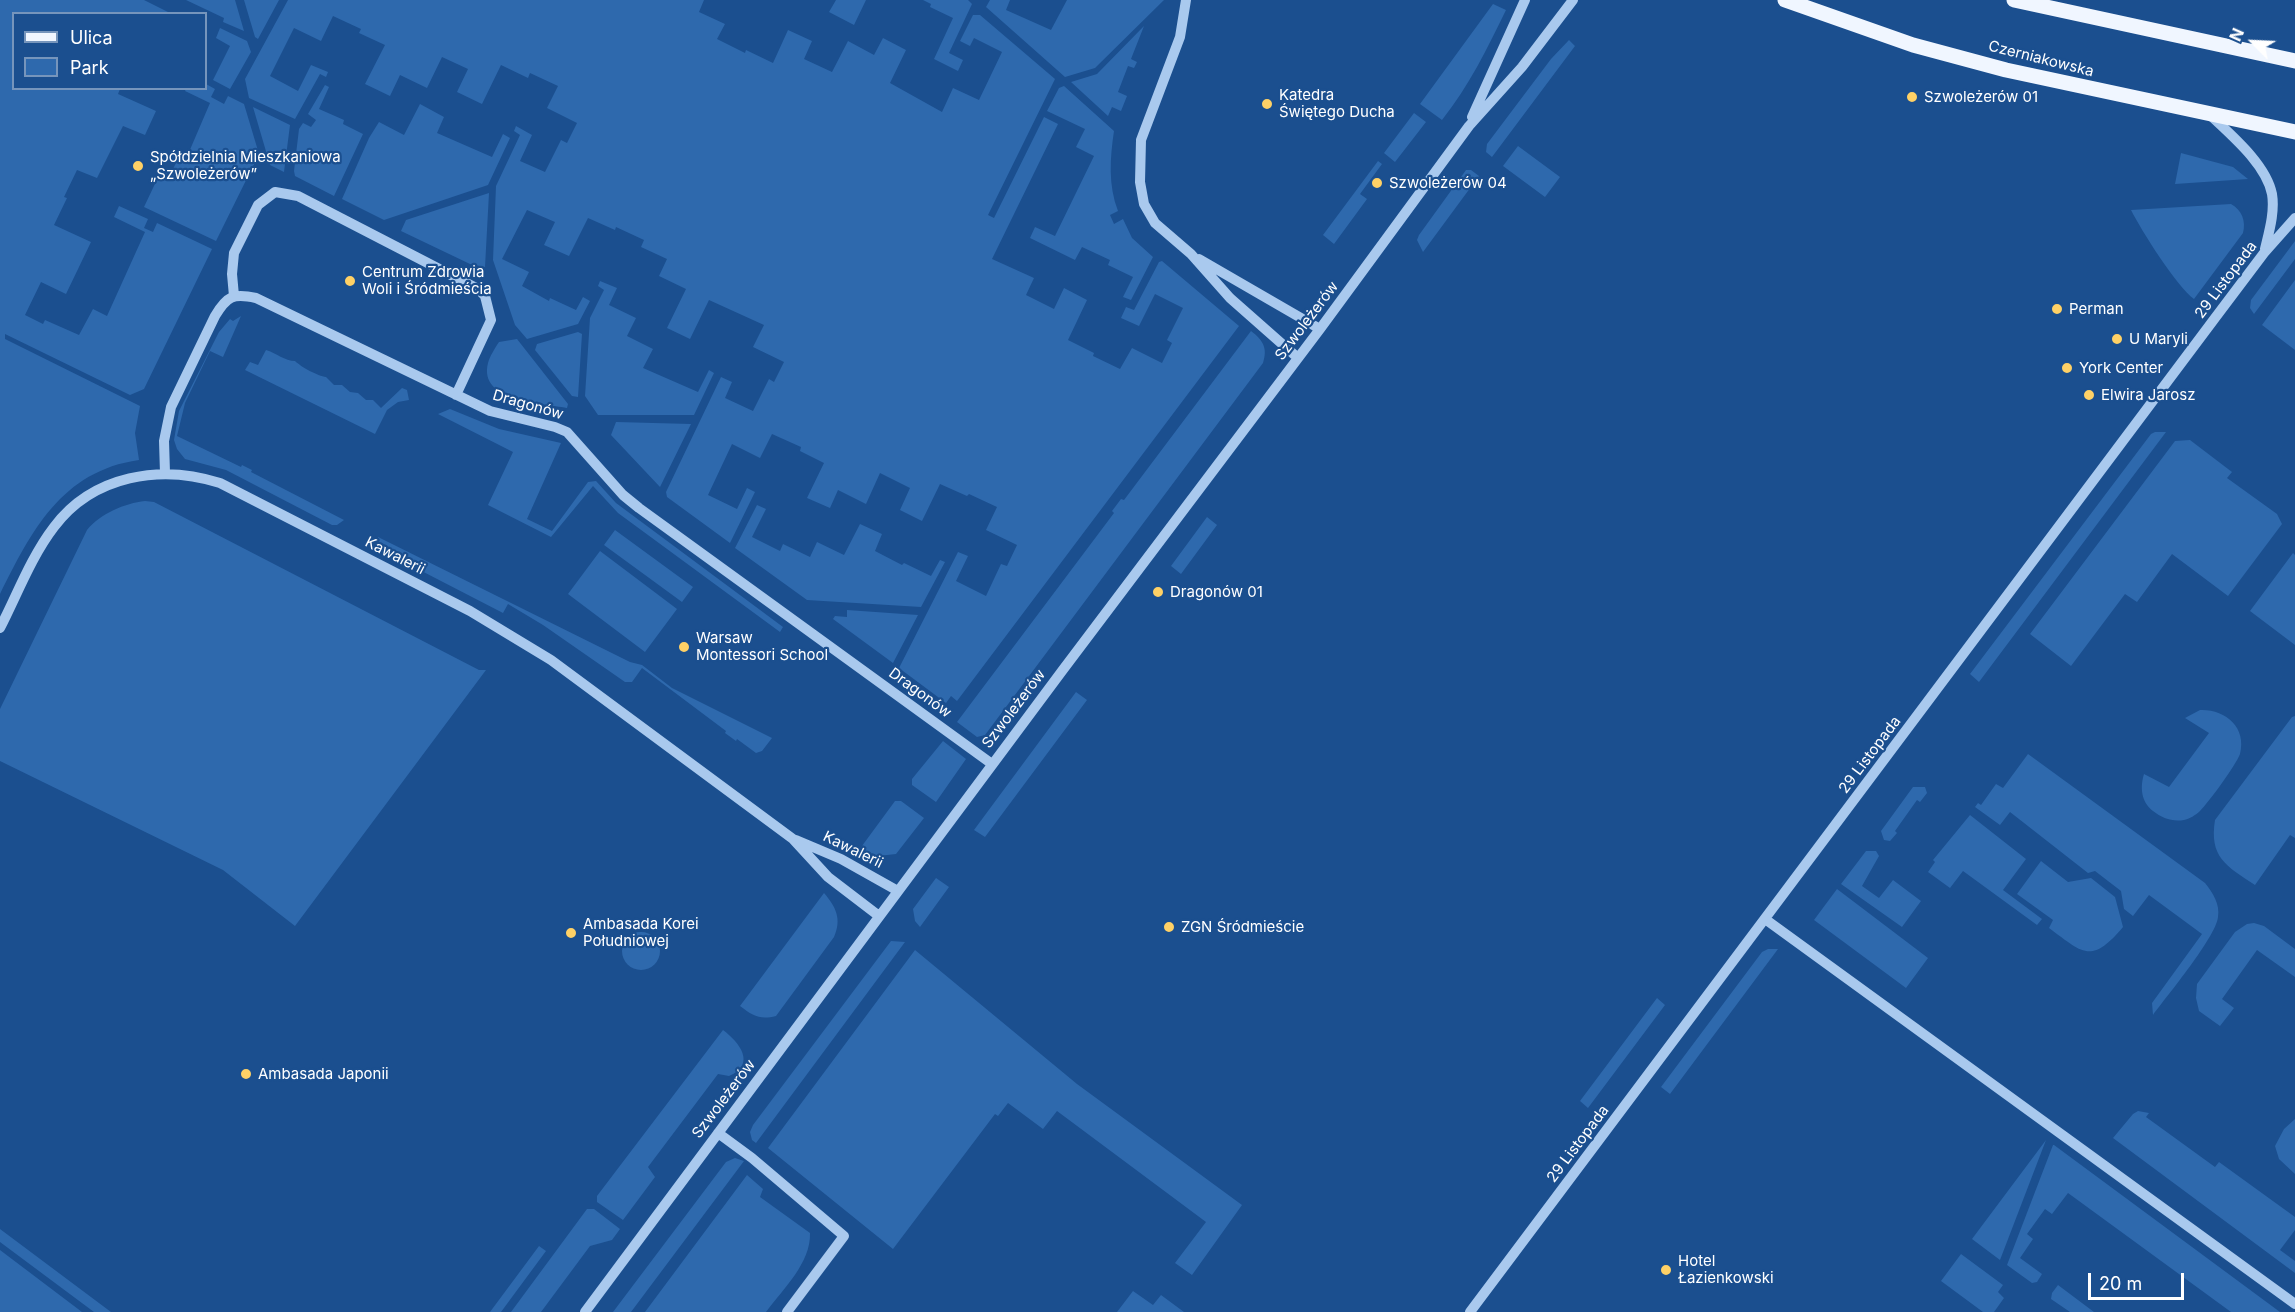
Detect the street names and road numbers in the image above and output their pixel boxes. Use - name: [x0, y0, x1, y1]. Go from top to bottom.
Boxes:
- street label: Czerniakowska: [1986, 37, 2096, 81]
- street label: 29 Listopada: [2191, 238, 2261, 322]
- street label: Szwoleżerów: [1271, 278, 1343, 364]
- street label: Dragonów: [490, 386, 566, 424]
- street label: Kawalerii: [362, 533, 428, 579]
- street label: Dragonów: [885, 664, 955, 722]
- street label: Szwoleżerów: [978, 666, 1050, 752]
- street label: 29 Listopada: [1835, 713, 1905, 797]
- street label: Kawalerii: [820, 828, 886, 872]
- street label: Szwoleżerów: [688, 1056, 760, 1142]
- street label: 29 Listopada: [1543, 1102, 1613, 1186]

